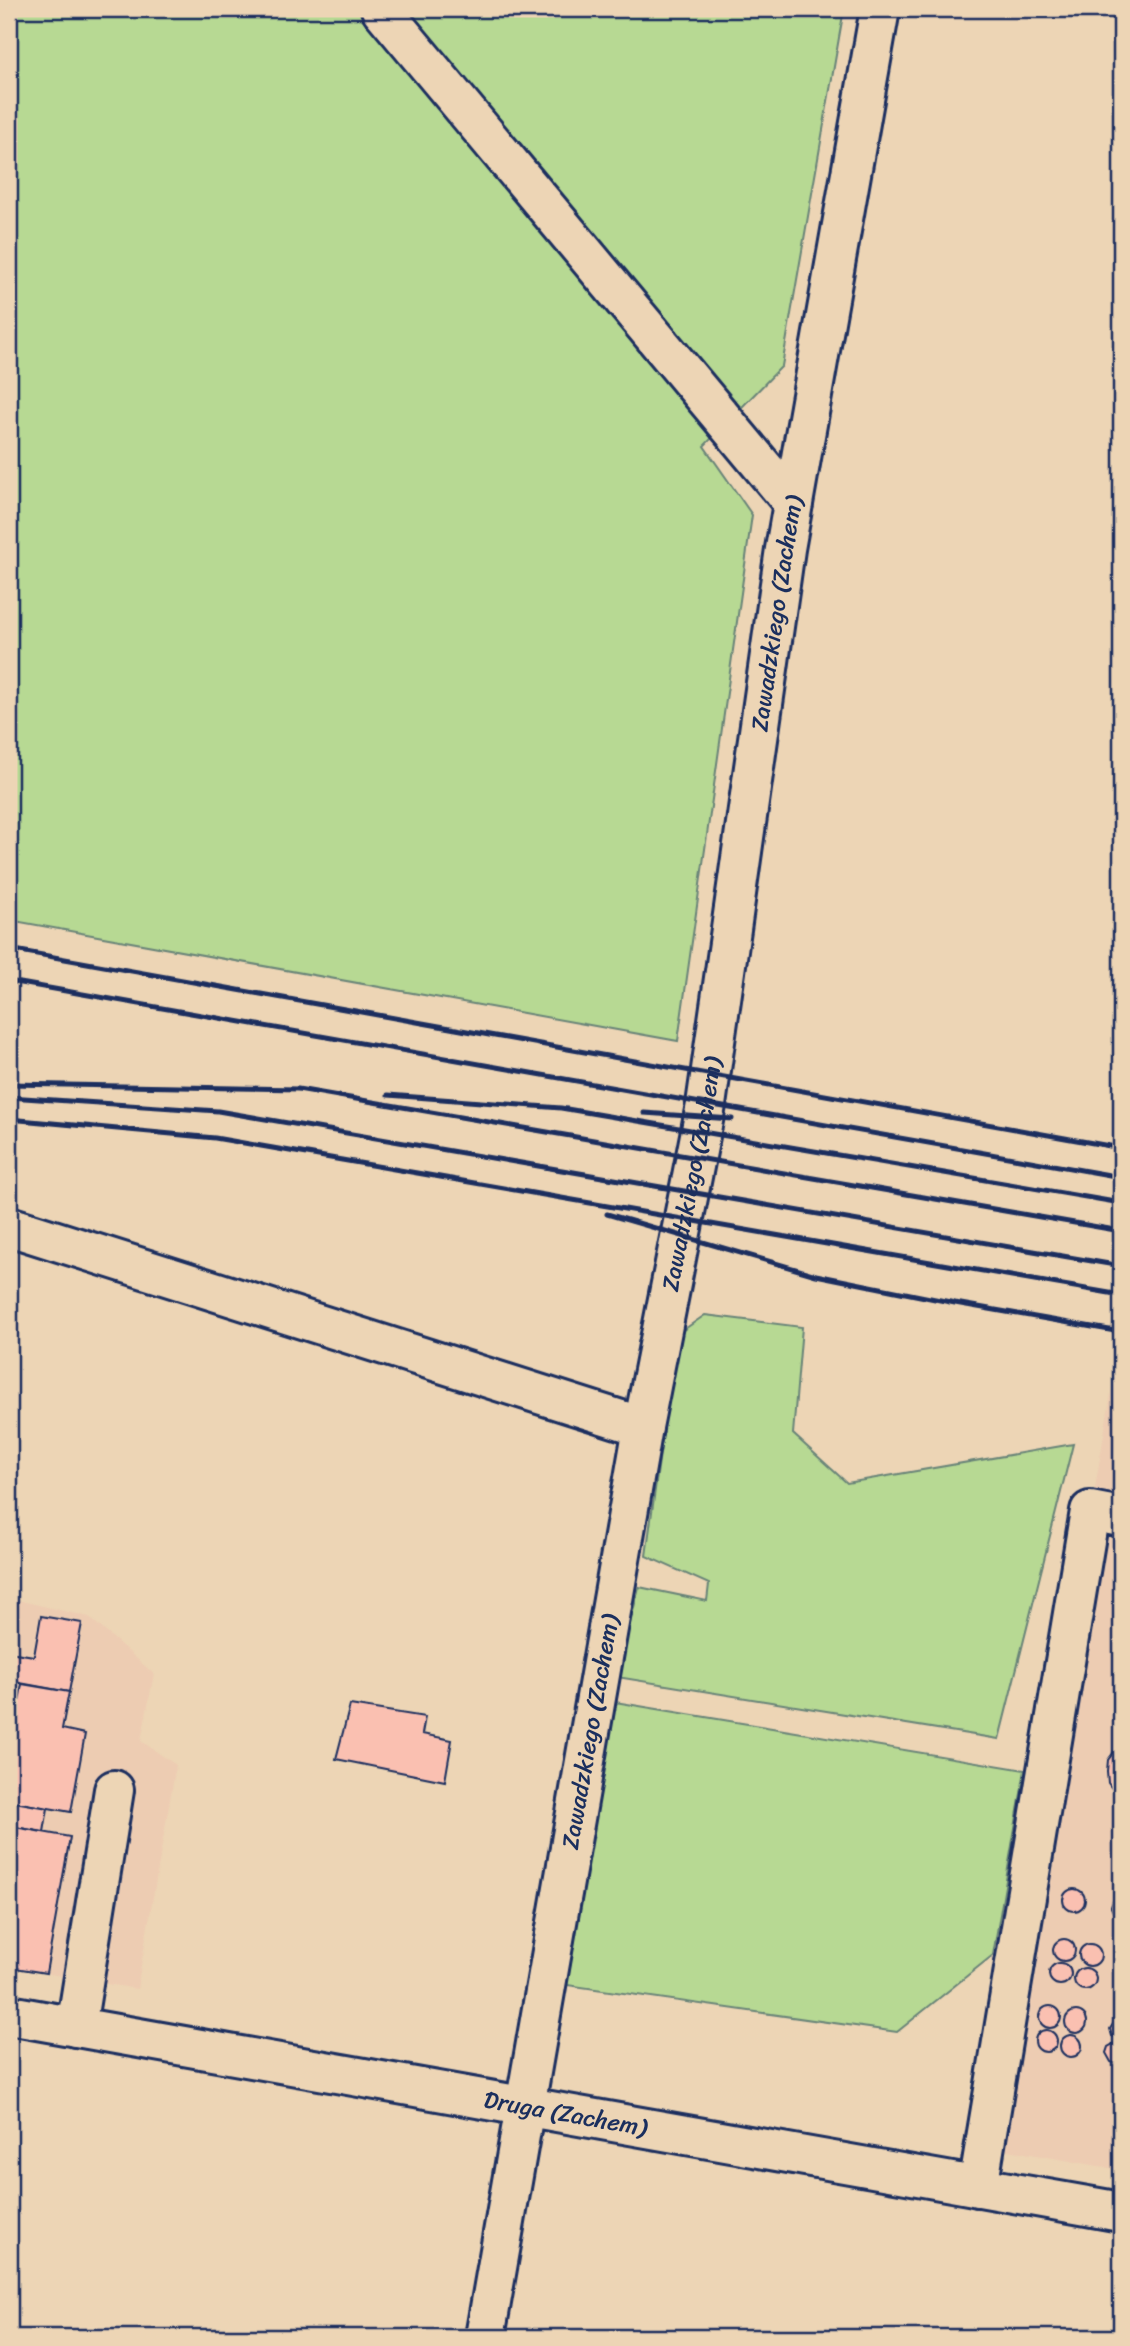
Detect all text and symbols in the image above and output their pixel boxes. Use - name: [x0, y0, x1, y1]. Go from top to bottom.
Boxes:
- street label: Zawadzkiego (Zachem): [738, 491, 815, 734]
- street label: Zawadzkiego (Zachem): [649, 1053, 734, 1295]
- street label: Zawadzkiego (Zachem): [549, 1610, 631, 1853]
- street label: Druga (Zachem): [480, 2078, 652, 2149]

